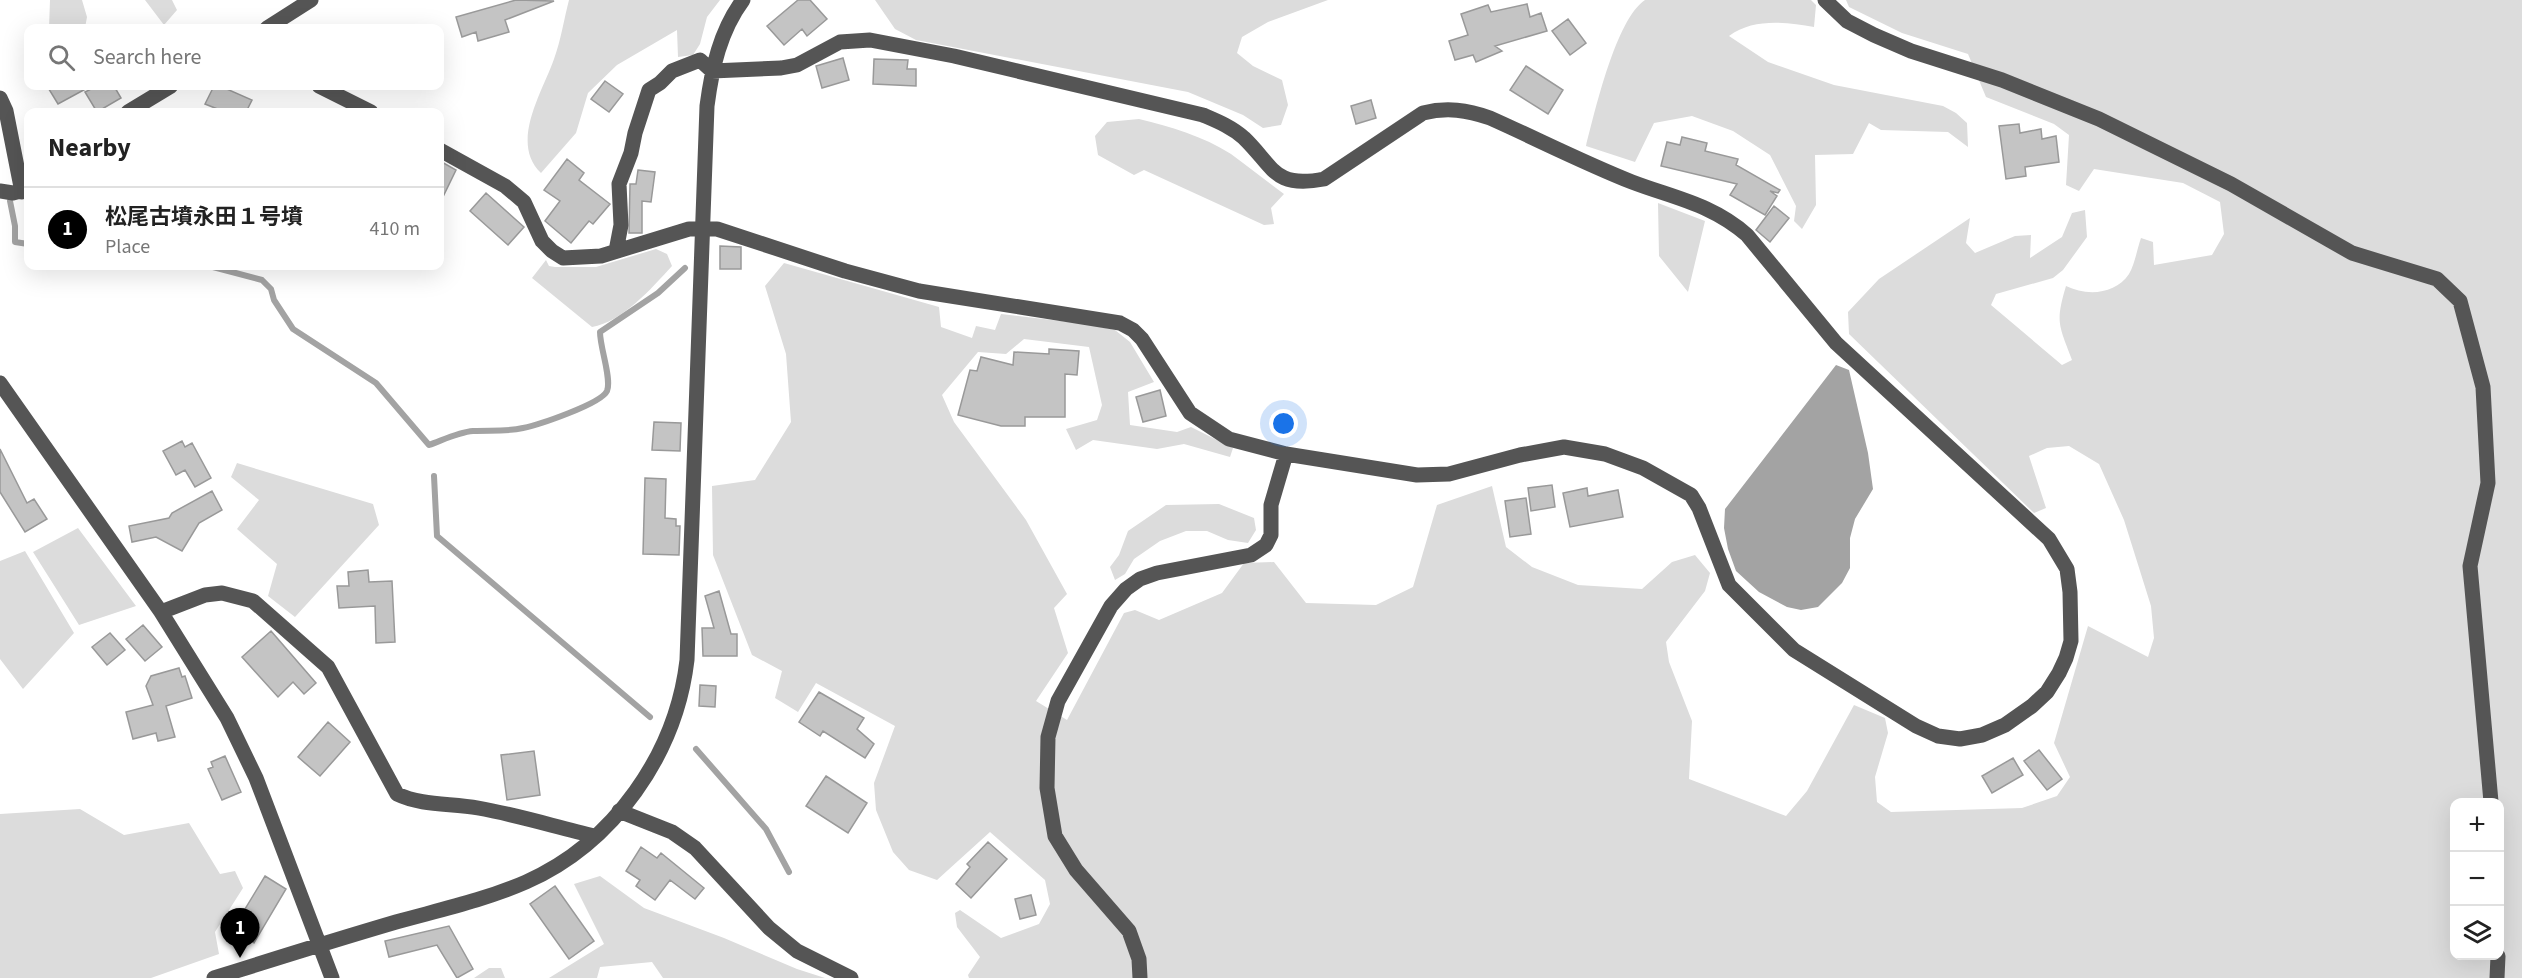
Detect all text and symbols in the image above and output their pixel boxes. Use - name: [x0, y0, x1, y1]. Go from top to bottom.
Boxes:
- search box: [24, 24, 444, 90]
- icon: search: [45, 41, 78, 74]
- text: Search here: [93, 41, 201, 73]
- text: Nearby: [48, 129, 131, 166]
- text: 松尾古墳永田１号墳: [105, 201, 303, 233]
- text: 1: [62, 215, 73, 243]
- text: 410 m: [370, 215, 420, 243]
- text: Place: [105, 233, 150, 261]
- your location: [1269, 409, 1298, 438]
- map controls: [2450, 798, 2504, 960]
- button: +: [2450, 798, 2504, 852]
- button: −: [2450, 852, 2504, 906]
- button: layers: [2450, 906, 2504, 960]
- pin: 1: [220, 908, 260, 958]

